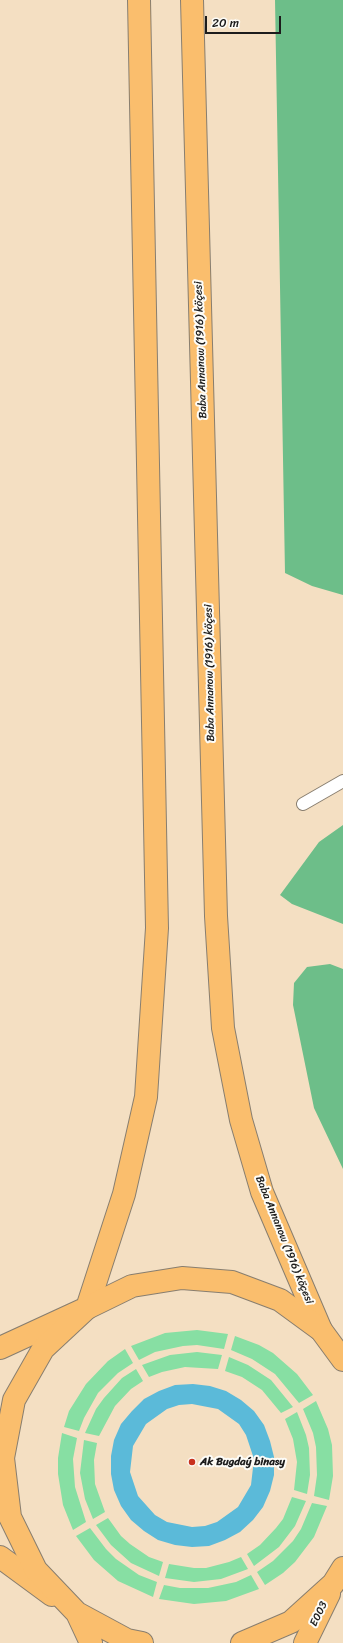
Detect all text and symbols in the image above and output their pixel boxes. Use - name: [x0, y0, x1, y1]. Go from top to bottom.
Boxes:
- scale bar: [207, 8, 283, 34]
- text: 20 m: [212, 12, 239, 34]
- street label: Baba Annanow (1916) köçesi: [192, 281, 210, 419]
- street label: Baba Annanow (1916) köçesi: [202, 604, 218, 742]
- street label: Baba Annanow (1916) köçesi: [252, 1174, 316, 1306]
- place label: Ak Bugdaý binasy: [200, 1455, 285, 1469]
- marker: Ak Bugdaý binasy: [187, 1457, 197, 1467]
- street label: E003: [307, 1599, 331, 1629]

